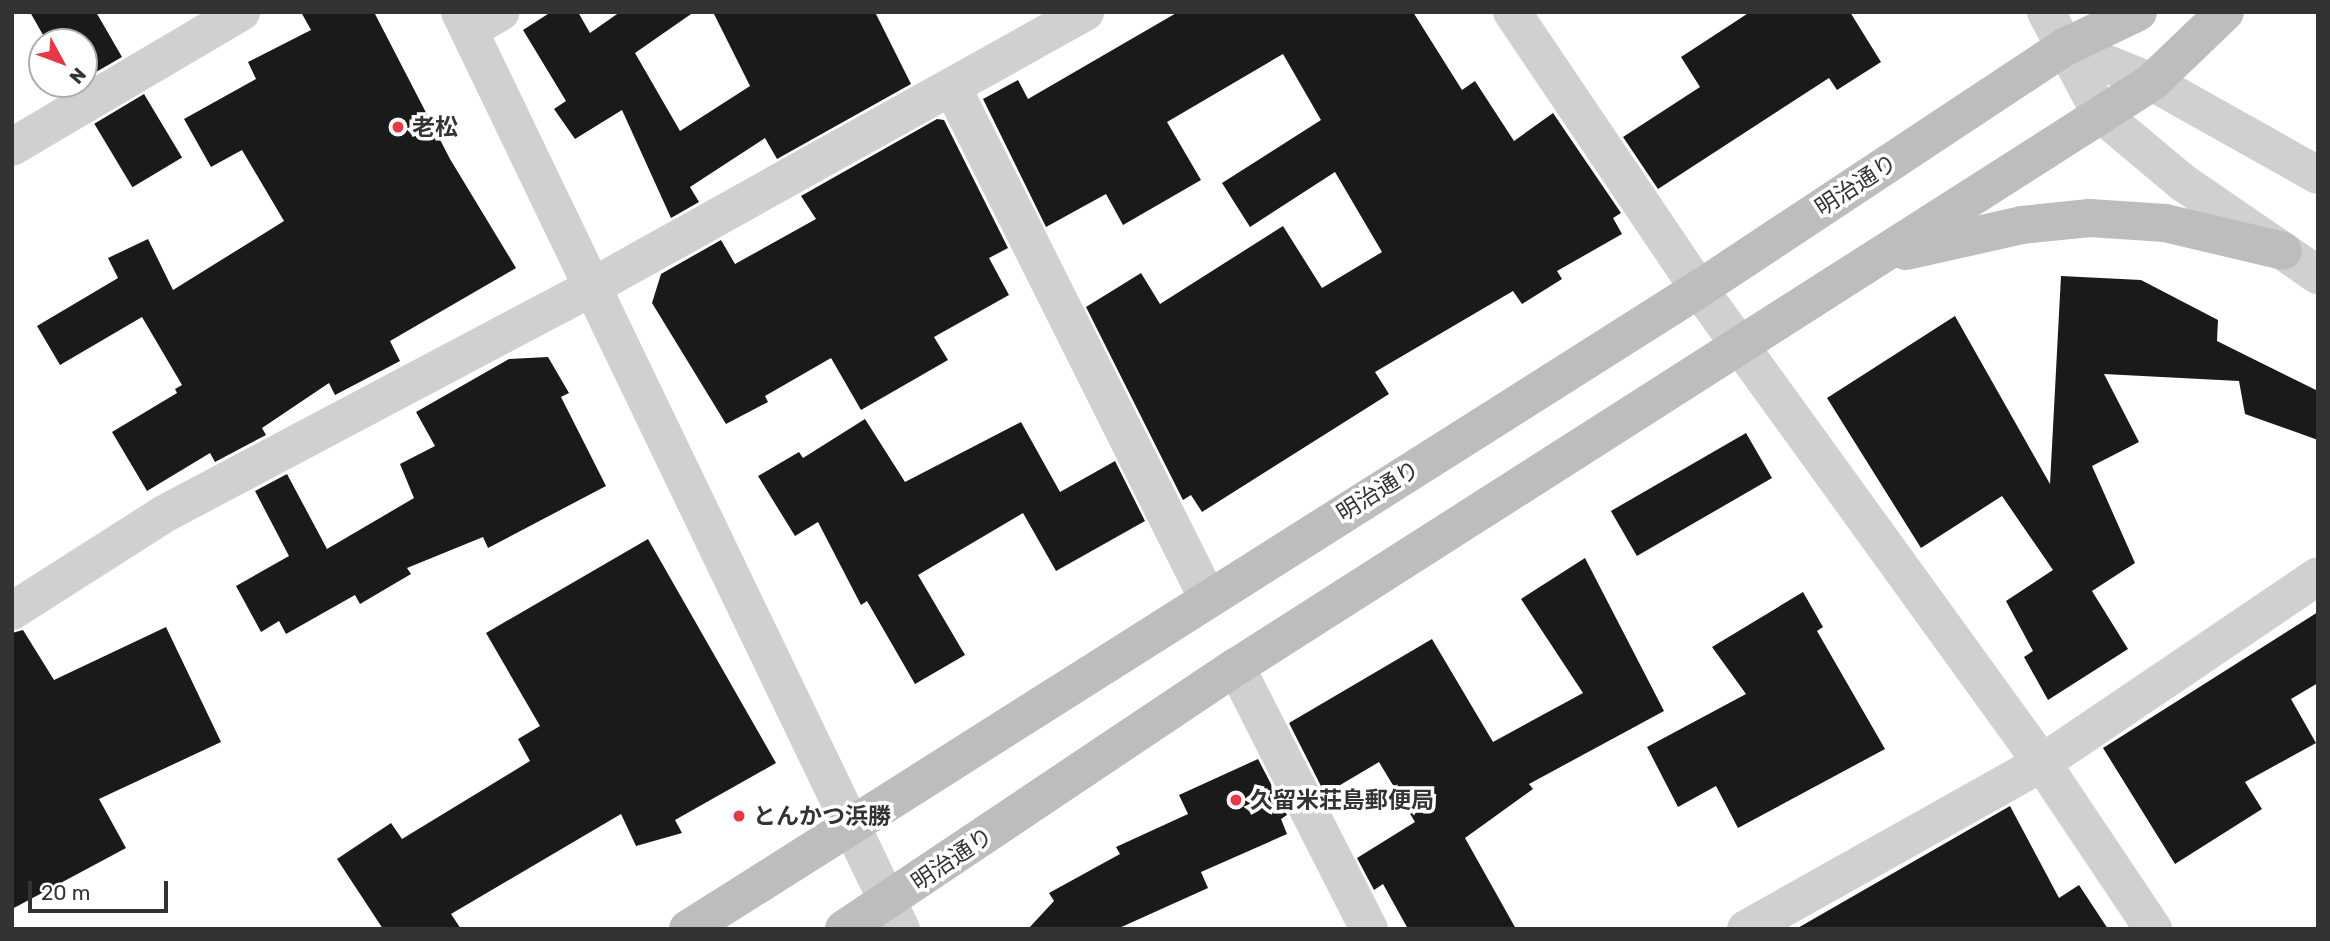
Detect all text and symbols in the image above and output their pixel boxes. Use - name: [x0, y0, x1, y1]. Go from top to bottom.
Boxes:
- north arrow: [28, 28, 98, 98]
- text: N: [65, 63, 91, 88]
- place label: 老松: [412, 113, 458, 141]
- marker: 老松: [390, 119, 406, 135]
- street label: 明治通り: [1810, 148, 1902, 222]
- street label: 明治通り: [1332, 455, 1424, 527]
- place label: 久留米荘島郵便局: [1250, 786, 1434, 814]
- marker: 久留米荘島郵便局: [1228, 792, 1244, 808]
- place label: とんかつ浜勝: [753, 802, 891, 830]
- marker: とんかつ浜勝: [731, 808, 747, 824]
- street label: 明治通り: [906, 822, 998, 896]
- scale bar: [32, 867, 172, 911]
- text: 20 m: [41, 880, 90, 905]

